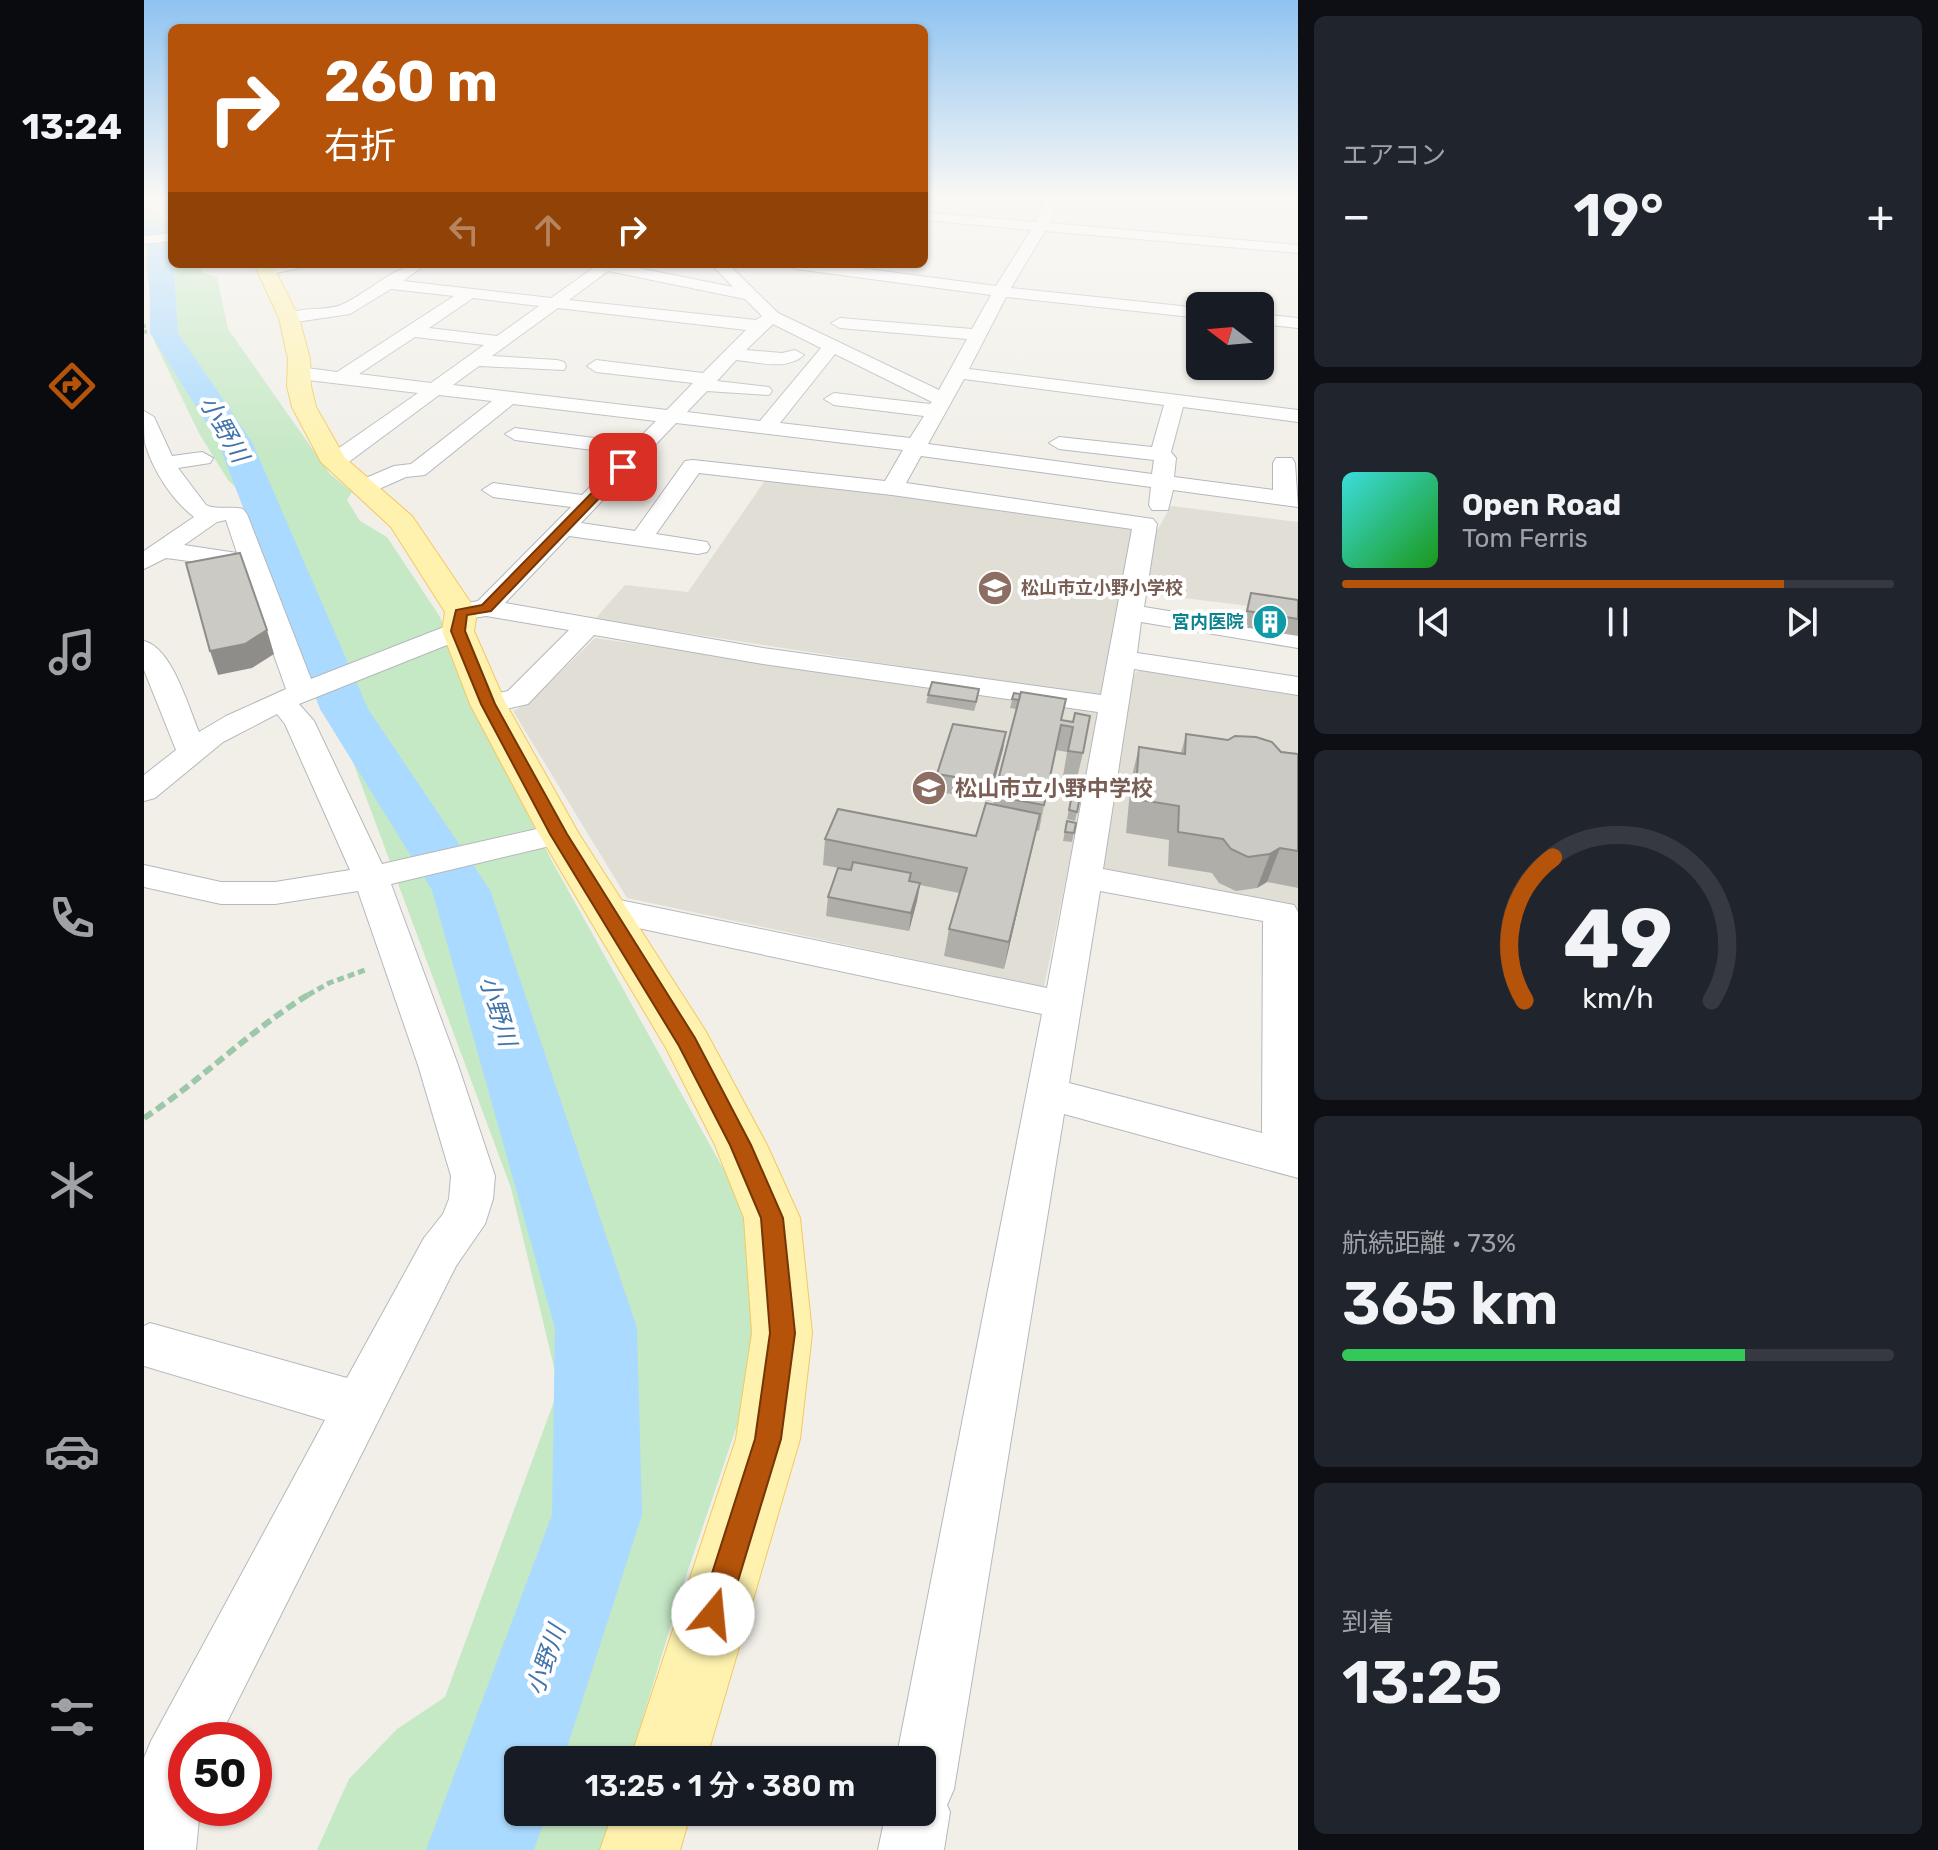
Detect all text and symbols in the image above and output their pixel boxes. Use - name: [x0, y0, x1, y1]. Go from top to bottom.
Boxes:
- text: 260 m: [324, 49, 498, 115]
- icon: right: [192, 56, 296, 160]
- text: 13:24: [22, 105, 122, 148]
- text: 右折: [324, 124, 396, 167]
- text: エアコン: [1342, 140, 1446, 171]
- text: 19°: [1573, 180, 1664, 251]
- text: −: [1342, 190, 1371, 242]
- text: +: [1867, 190, 1894, 242]
- icon: left: [442, 208, 486, 252]
- icon: ahead: [526, 208, 570, 252]
- icon: right: [610, 208, 654, 252]
- north arrow: [1186, 292, 1274, 380]
- map controls: [1186, 292, 1274, 380]
- icon: directions: [44, 358, 100, 414]
- water label: 小野川: [194, 391, 256, 470]
- pin: [589, 433, 657, 501]
- icon: arrive: [601, 445, 645, 489]
- text: Open Road: [1462, 487, 1621, 523]
- text: Tom Ferris: [1462, 523, 1588, 554]
- school or university icon: 松山市立小野小学校: [976, 569, 1014, 607]
- place label: 松山市立小野小学校: [1021, 577, 1183, 599]
- icon: previous: [1412, 600, 1456, 644]
- icon: pause: [1596, 600, 1640, 644]
- icon: next: [1780, 600, 1824, 644]
- building icon: 宮内医院: [1251, 603, 1289, 641]
- place label: 宮内医院: [1172, 611, 1244, 633]
- icon: music: [44, 624, 100, 680]
- school or university icon: 松山市立小野中学校: [910, 769, 948, 807]
- place label: 松山市立小野中学校: [955, 775, 1153, 802]
- text: 49: [1563, 889, 1673, 988]
- icon: phone: [44, 890, 100, 946]
- water label: 小野川: [474, 972, 523, 1052]
- text: km/h: [1582, 981, 1654, 1015]
- icon: climate: [44, 1157, 100, 1213]
- text: 航続距離 · 73%: [1342, 1228, 1516, 1259]
- text: 365 km: [1342, 1268, 1559, 1339]
- icon: car: [44, 1423, 100, 1479]
- position arrow: [671, 1572, 755, 1656]
- text: 到着: [1342, 1607, 1394, 1638]
- water label: 小野川: [521, 1619, 572, 1699]
- text: 13:25: [1342, 1647, 1502, 1718]
- icon: filters: [44, 1689, 100, 1745]
- speed limit sign: 50: [168, 1722, 272, 1826]
- text: 13:25 · 1 分 · 380 m: [585, 1768, 855, 1804]

